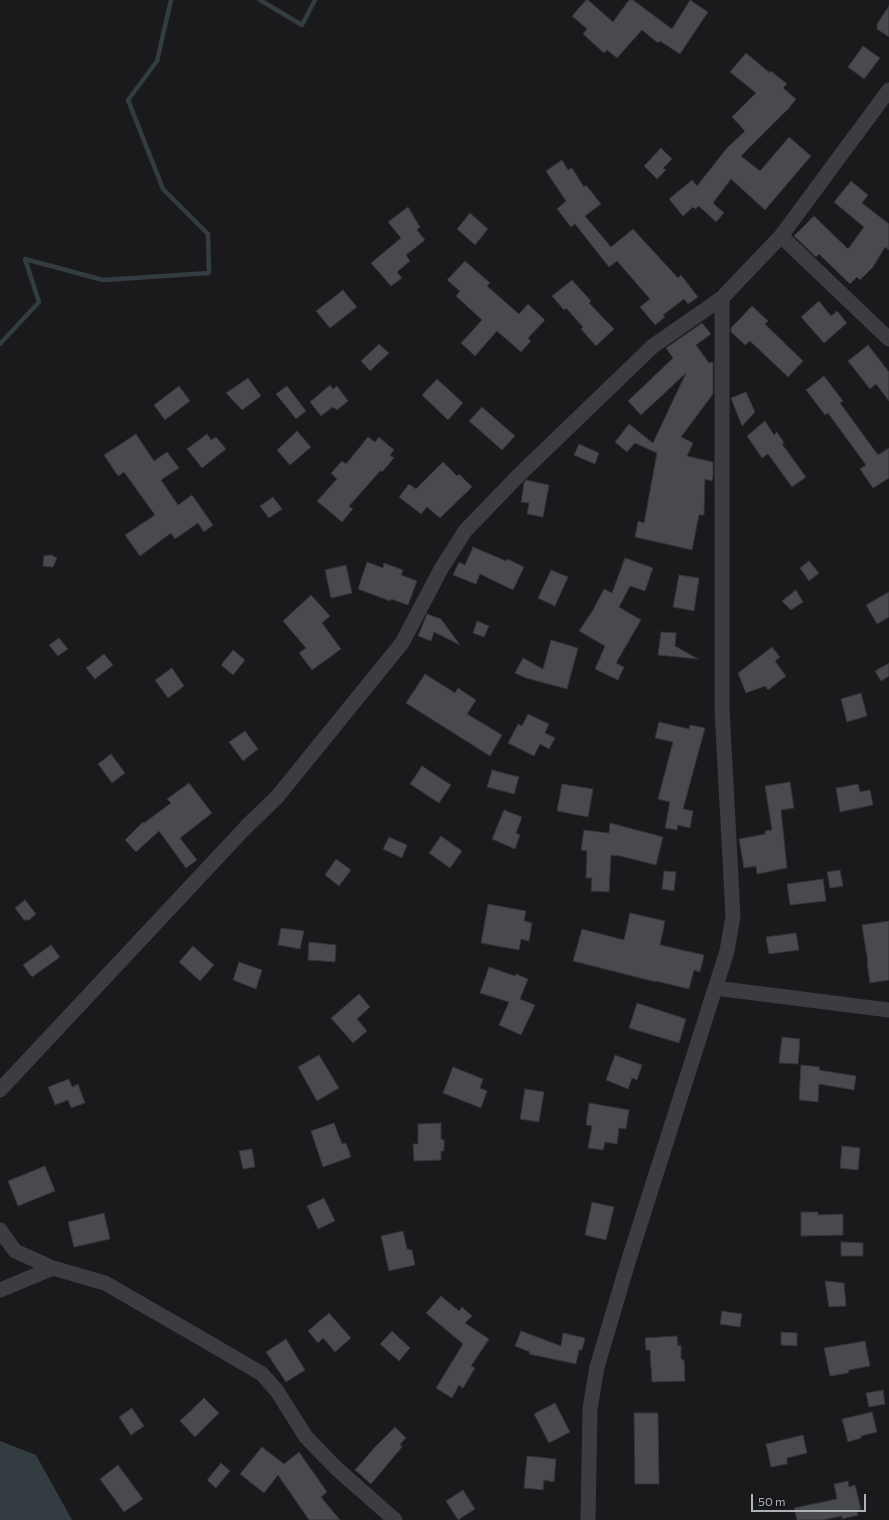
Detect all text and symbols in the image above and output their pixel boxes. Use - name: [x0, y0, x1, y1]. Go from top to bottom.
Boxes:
- scale bar: [753, 1486, 868, 1512]
- text: 50 m: [758, 1494, 786, 1508]

